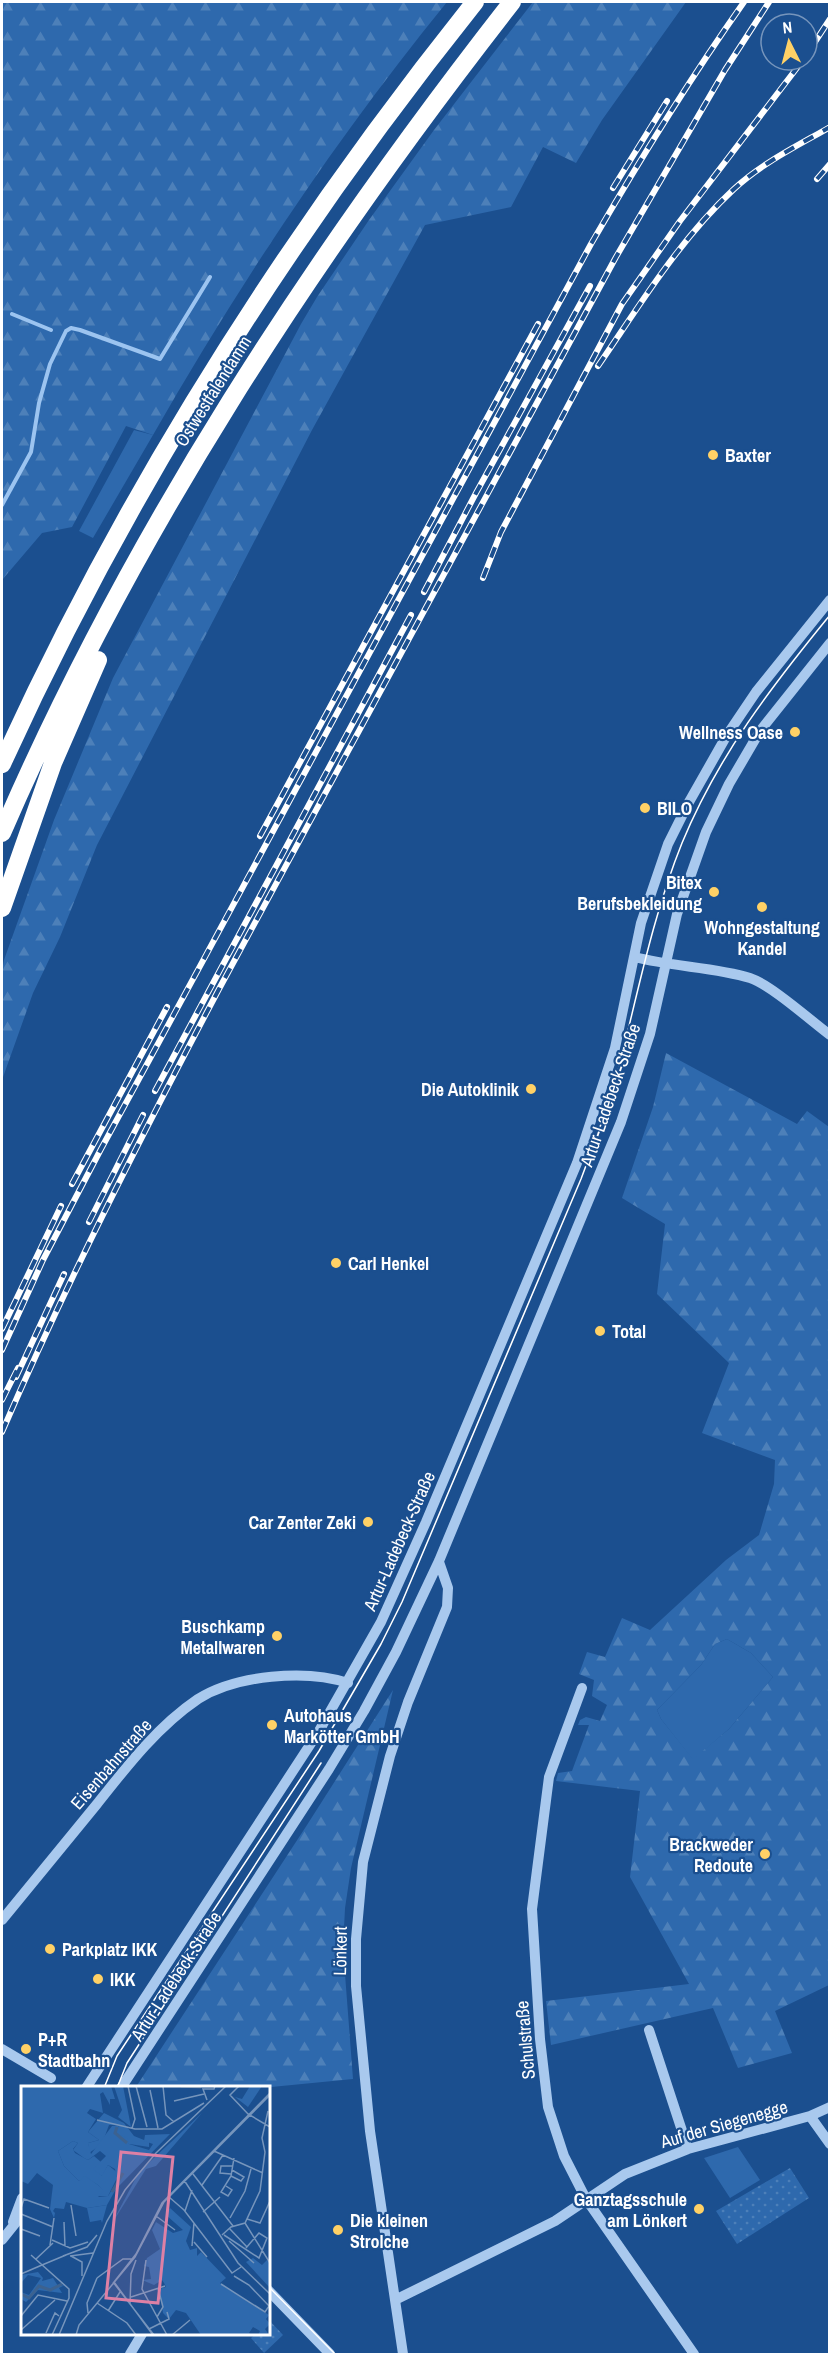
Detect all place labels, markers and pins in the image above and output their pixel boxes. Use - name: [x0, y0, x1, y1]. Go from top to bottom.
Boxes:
- place label: Baxter: [725, 443, 771, 468]
- marker: Baxter: [706, 448, 720, 462]
- place label: Wellness Oase: [679, 720, 783, 745]
- marker: Wellness Oase: [788, 725, 802, 739]
- place label: BILO: [657, 796, 692, 821]
- marker: BILO: [638, 801, 652, 815]
- place label: Bitex Berufsbekleidung: [577, 870, 703, 916]
- marker: Bitex Berufsbekleidung: [707, 885, 721, 899]
- marker: Wohngestaltung Kandel: [755, 900, 769, 914]
- place label: Wohngestaltung Kandel: [704, 915, 820, 961]
- place label: Die Autoklinik: [421, 1077, 520, 1102]
- marker: Die Autoklinik: [524, 1082, 538, 1096]
- place label: Carl Henkel: [348, 1251, 429, 1276]
- marker: Carl Henkel: [329, 1256, 343, 1270]
- place label: Total: [612, 1319, 646, 1344]
- marker: Total: [593, 1324, 607, 1338]
- place label: Car Zenter Zeki: [249, 1510, 356, 1535]
- marker: Car Zenter Zeki: [361, 1515, 375, 1529]
- place label: Buschkamp Metallwaren: [181, 1614, 265, 1660]
- marker: Buschkamp Metallwaren: [270, 1629, 284, 1643]
- place label: Autohaus Markötter GmbH: [284, 1703, 400, 1749]
- marker: Autohaus Markötter GmbH: [265, 1718, 279, 1732]
- place label: Brackweder Redoute: [669, 1832, 753, 1878]
- marker: Brackweder Redoute: [758, 1847, 772, 1861]
- place label: Parkplatz IKK: [62, 1937, 157, 1962]
- marker: Parkplatz IKK: [43, 1942, 57, 1956]
- place label: IKK: [110, 1967, 136, 1992]
- marker: IKK: [91, 1972, 105, 1986]
- place label: P+R Stadtbahn: [38, 2027, 110, 2073]
- marker: P+R Stadtbahn: [19, 2042, 33, 2056]
- place label: Ganztagsschule am Lönkert: [574, 2187, 687, 2233]
- marker: Ganztagsschule am Lönkert: [692, 2202, 706, 2216]
- place label: Die kleinen Strolche: [350, 2208, 428, 2254]
- marker: Die kleinen Strolche: [331, 2223, 345, 2237]

